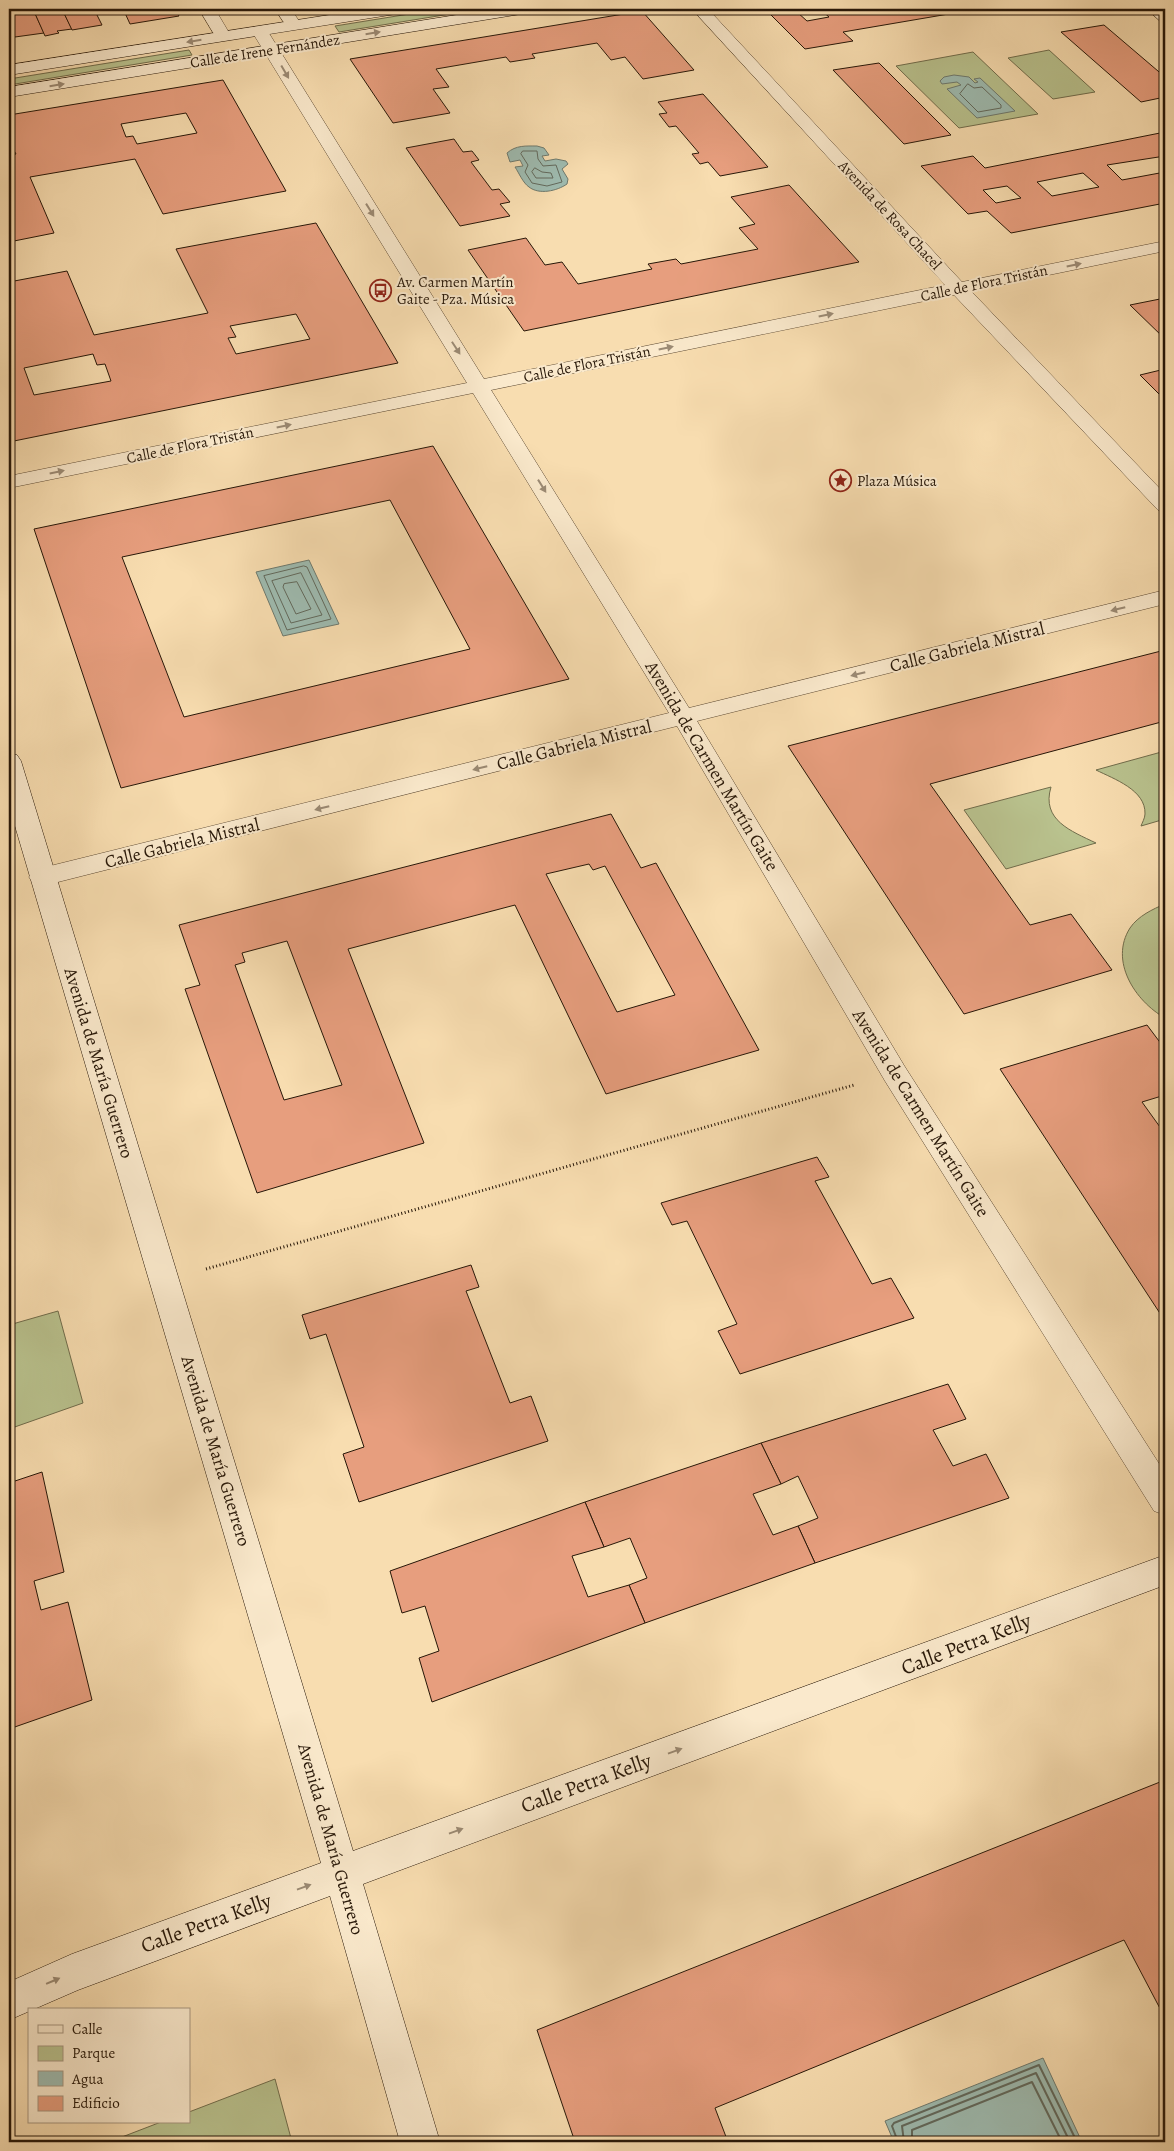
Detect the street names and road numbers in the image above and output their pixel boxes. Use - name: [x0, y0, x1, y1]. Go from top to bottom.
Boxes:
- street label: Calle de Irene Fernández: [189, 29, 341, 73]
- street label: Avenida de Rosa Chacel: [833, 155, 946, 274]
- street label: Calle de Flora Tristán: [919, 260, 1049, 306]
- street label: Calle de Flora Tristán: [522, 341, 652, 387]
- street label: Calle de Flora Tristán: [125, 422, 255, 468]
- street label: Calle Gabriela Mistral: [887, 616, 1047, 678]
- street label: Avenida de Carmen Martín Gaite: [639, 656, 784, 875]
- street label: Calle Gabriela Mistral: [494, 714, 654, 776]
- street label: Calle Gabriela Mistral: [102, 812, 262, 874]
- street label: Avenida de María Guerrero: [58, 964, 139, 1161]
- street label: Avenida de Carmen Martín Gaite: [846, 1004, 995, 1222]
- street label: Avenida de María Guerrero: [175, 1352, 256, 1549]
- street label: Calle Petra Kelly: [897, 1606, 1036, 1682]
- street label: Avenida de María Guerrero: [292, 1740, 370, 1937]
- street label: Calle Petra Kelly: [517, 1746, 656, 1820]
- street label: Calle Petra Kelly: [137, 1886, 276, 1960]

